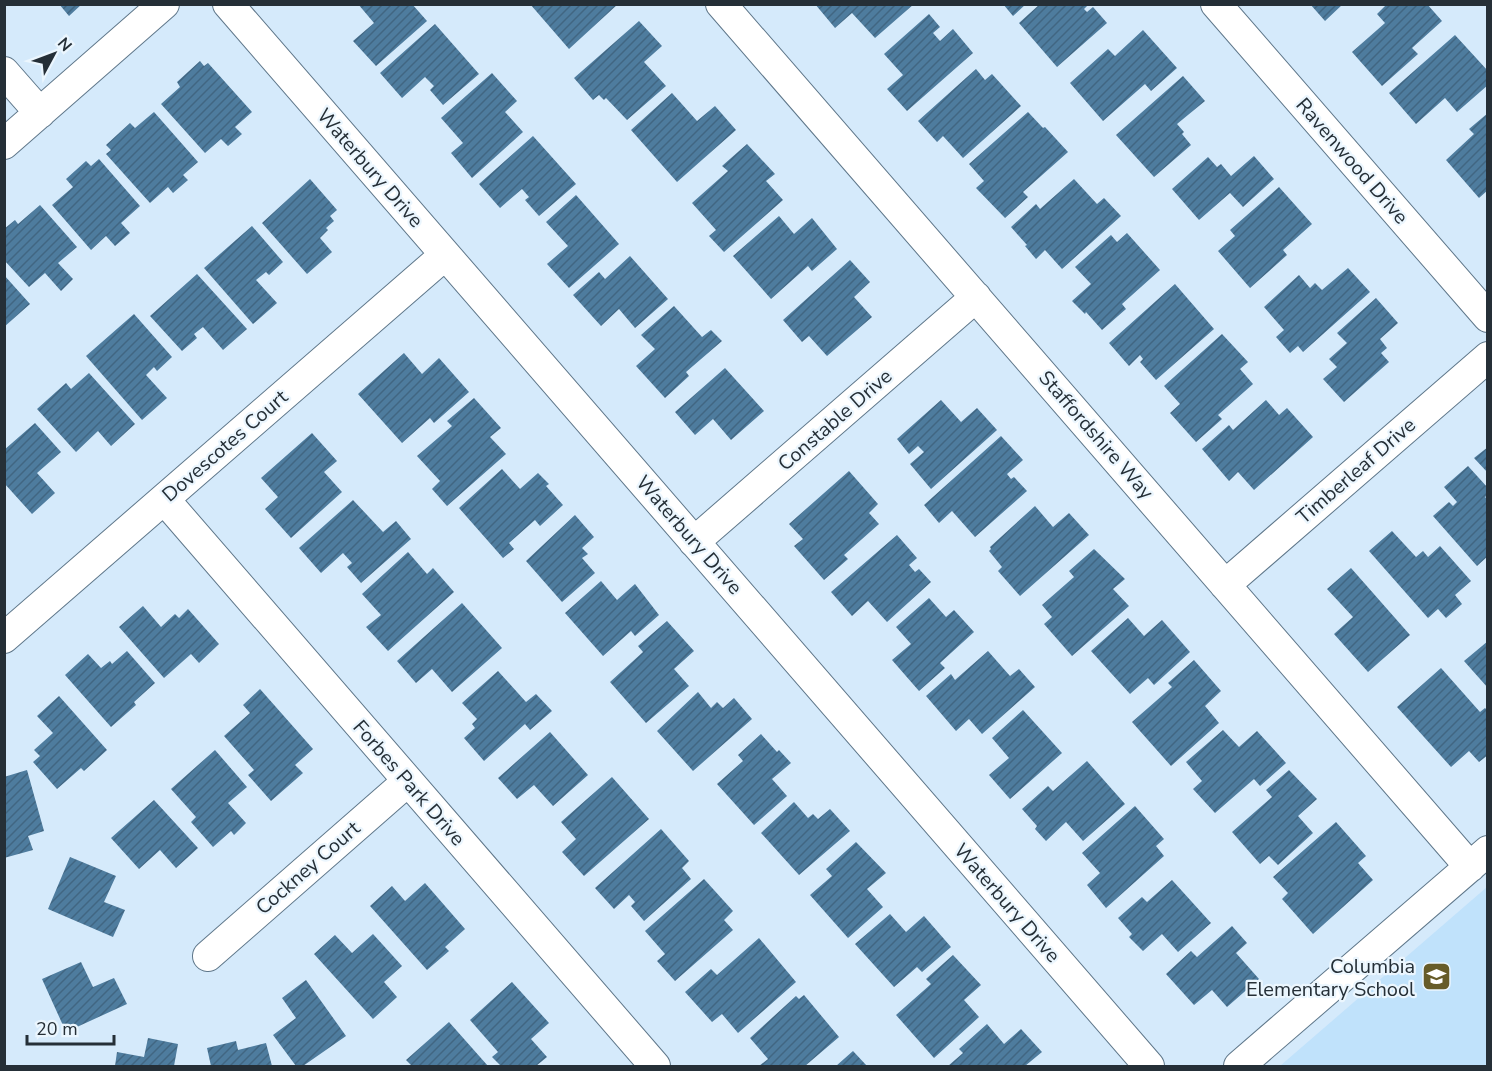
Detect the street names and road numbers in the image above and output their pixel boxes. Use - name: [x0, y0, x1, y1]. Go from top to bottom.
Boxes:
- street label: Ravenwood Drive: [1290, 92, 1414, 230]
- street label: Waterbury Drive: [311, 103, 429, 233]
- street label: Constable Drive: [772, 363, 898, 477]
- street label: Staffordshire Way: [1033, 365, 1160, 506]
- street label: Dovescotes Court: [156, 383, 294, 508]
- street label: Timberleaf Drive: [1291, 412, 1421, 530]
- street label: Waterbury Drive: [630, 470, 748, 600]
- street label: Forbes Park Drive: [347, 714, 471, 852]
- street label: Cockney Court: [250, 814, 367, 921]
- street label: Waterbury Drive: [948, 838, 1066, 968]

